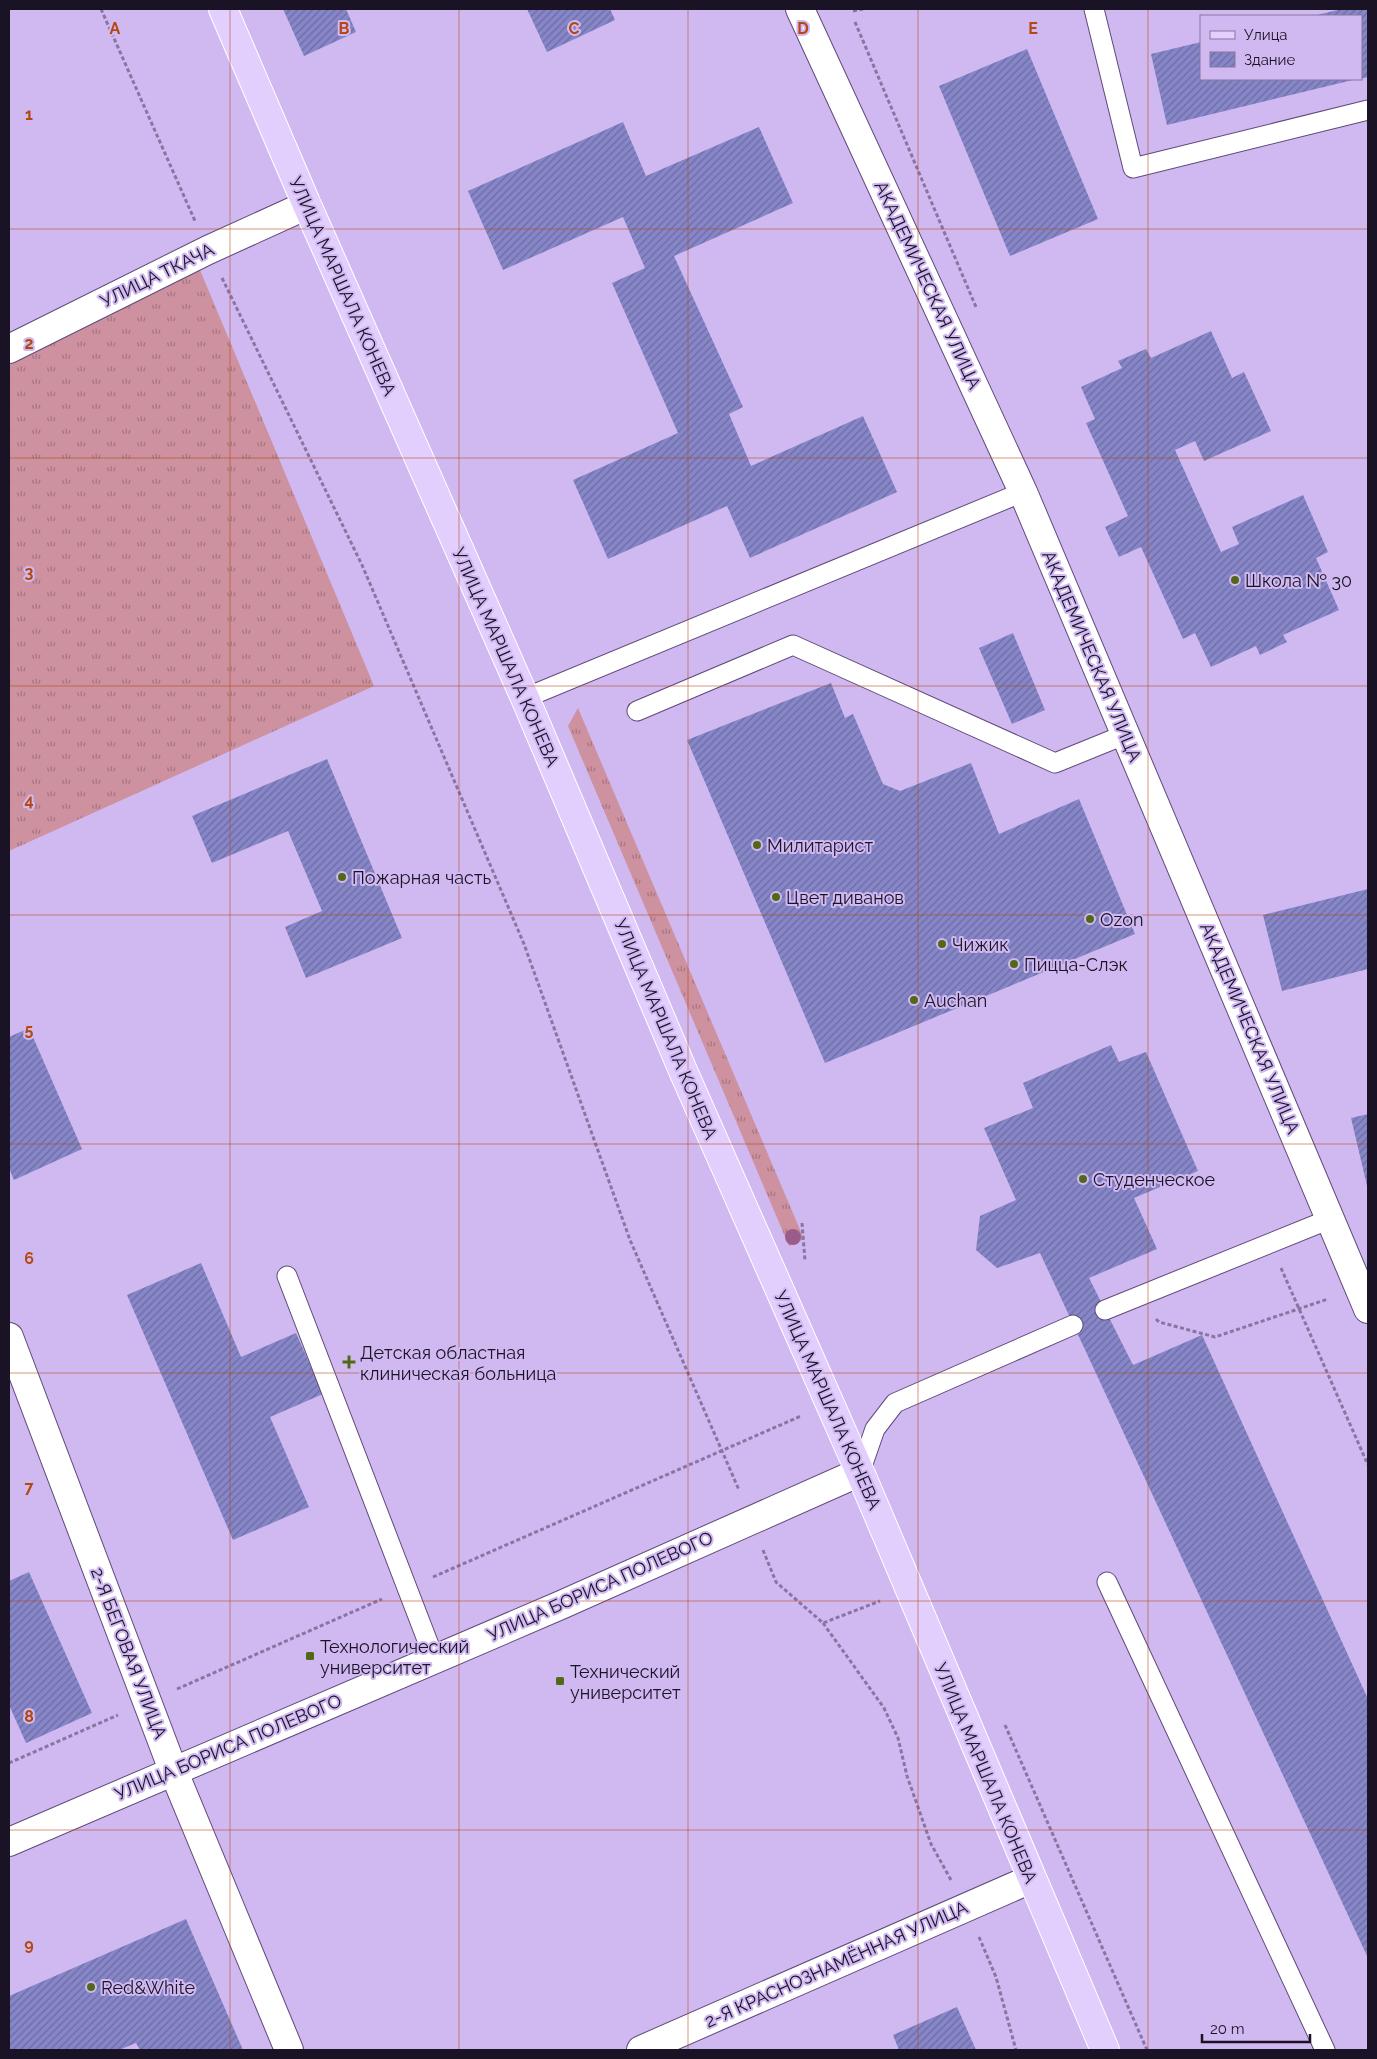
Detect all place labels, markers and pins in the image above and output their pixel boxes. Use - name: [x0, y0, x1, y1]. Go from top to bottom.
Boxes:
- place label: Школа № 30: [1245, 570, 1352, 591]
- marker: Школа № 30: [1229, 574, 1241, 586]
- place label: Милитарист: [767, 835, 873, 856]
- marker: Милитарист: [751, 839, 763, 851]
- place label: Пожарная часть: [352, 867, 491, 888]
- marker: Пожарная часть: [336, 871, 348, 883]
- place label: Цвет диванов: [786, 887, 904, 908]
- marker: Цвет диванов: [770, 891, 782, 903]
- place label: Ozon: [1100, 909, 1143, 930]
- marker: Ozon: [1084, 913, 1096, 925]
- place label: Чижик: [952, 934, 1009, 955]
- marker: Чижик: [936, 938, 948, 950]
- place label: Пицца-Слэк: [1024, 954, 1128, 975]
- marker: Пицца-Слэк: [1008, 958, 1020, 970]
- place label: Auchan: [924, 990, 987, 1011]
- marker: Auchan: [908, 994, 920, 1006]
- place label: Студенческое: [1093, 1169, 1216, 1190]
- marker: Студенческое: [1077, 1173, 1089, 1185]
- place label: Детская областная клиническая больница: [360, 1342, 556, 1384]
- marker: Детская областная клиническая больница: [342, 1355, 356, 1369]
- place label: Технологический университет: [320, 1636, 469, 1678]
- marker: Технологический университет: [304, 1650, 316, 1662]
- place label: Технический университет: [570, 1661, 681, 1703]
- marker: Технический университет: [554, 1675, 566, 1687]
- place label: Red&White: [101, 1977, 195, 1998]
- marker: Red&White: [85, 1981, 97, 1993]

